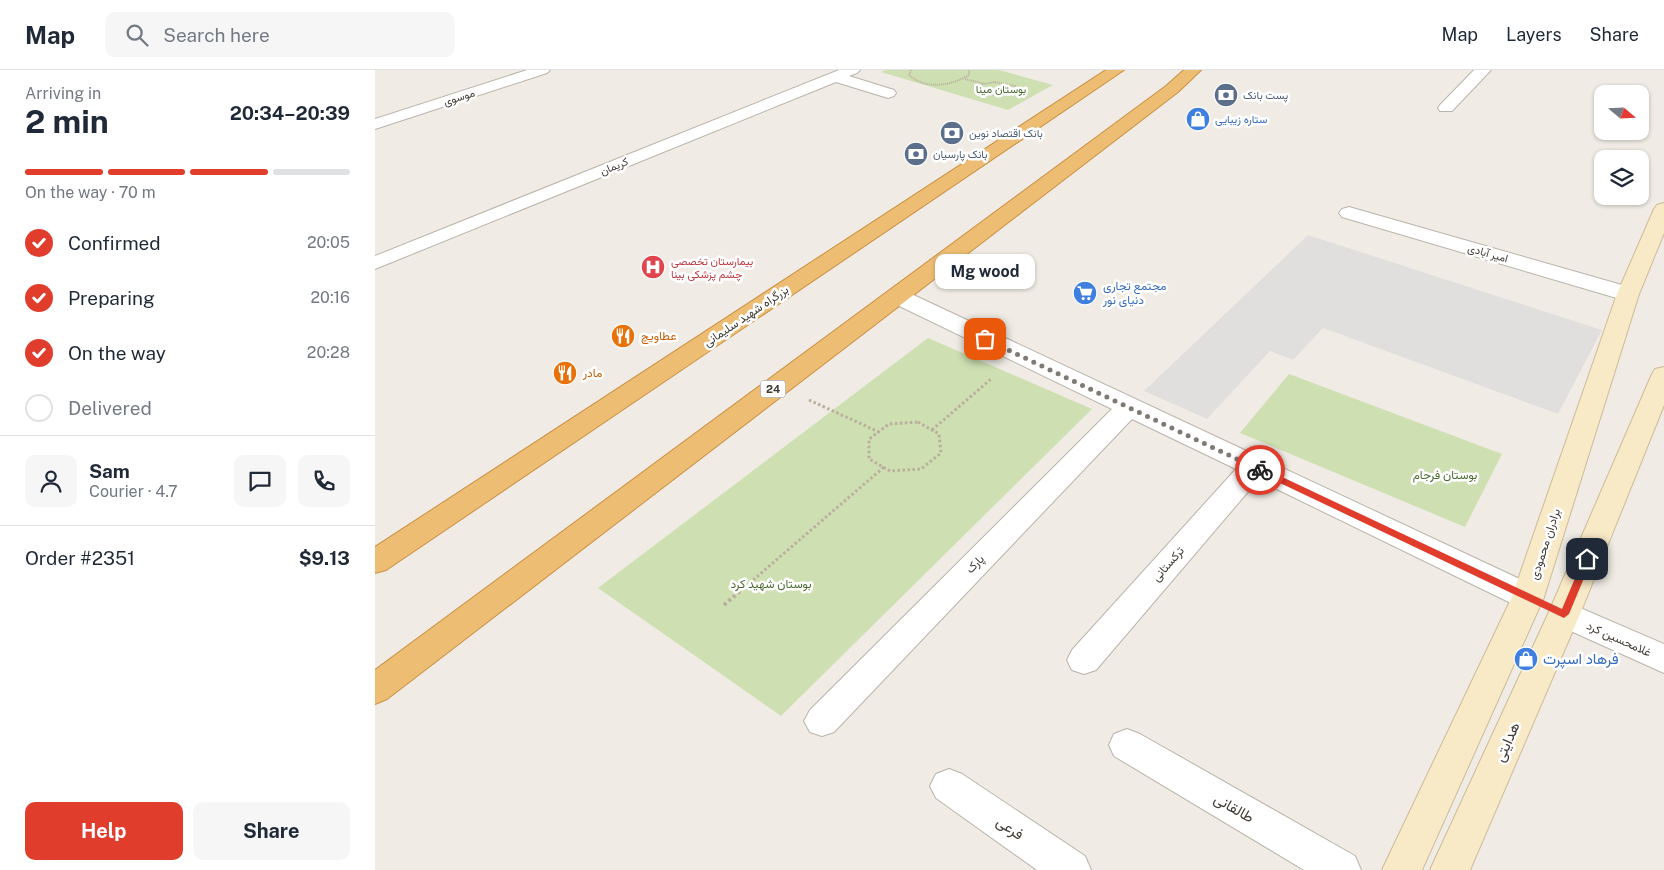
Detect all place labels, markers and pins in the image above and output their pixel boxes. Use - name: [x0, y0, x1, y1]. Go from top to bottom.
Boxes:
- bank icon: پست بانک: [1213, 82, 1239, 108]
- place label: پست بانک: [1243, 89, 1288, 103]
- shop icon: ستاره زیبایی: [1185, 106, 1211, 132]
- place label: ستاره زیبایی: [1215, 113, 1268, 126]
- bank icon: بانک اقتصاد نوین: [939, 120, 965, 146]
- place label: بانک اقتصاد نوین: [969, 127, 1043, 140]
- bank icon: بانک پارسیان: [903, 141, 929, 167]
- place label: بانک پارسیان: [933, 148, 988, 162]
- hospital icon: بیمارستان تخصصی چشم پزشکی بینا: [640, 254, 666, 280]
- callout: Mg wood: [935, 254, 1035, 289]
- place label: بیمارستان تخصصی چشم پزشکی بینا: [671, 255, 753, 282]
- place label: مجتمع تجاری دنیای نور: [1102, 279, 1166, 308]
- supermarket icon: مجتمع تجاری دنیای نور: [1072, 280, 1098, 306]
- pin: [964, 318, 1006, 360]
- restaurant icon: عطاویچ: [610, 323, 636, 349]
- place label: عطاویچ: [641, 329, 676, 345]
- restaurant icon: مادر: [552, 360, 578, 386]
- place label: مادر: [582, 366, 602, 381]
- pin: [1566, 538, 1608, 580]
- shop icon: فرهاد اسپرت: [1513, 646, 1539, 672]
- place label: فرهاد اسپرت: [1543, 650, 1619, 669]

